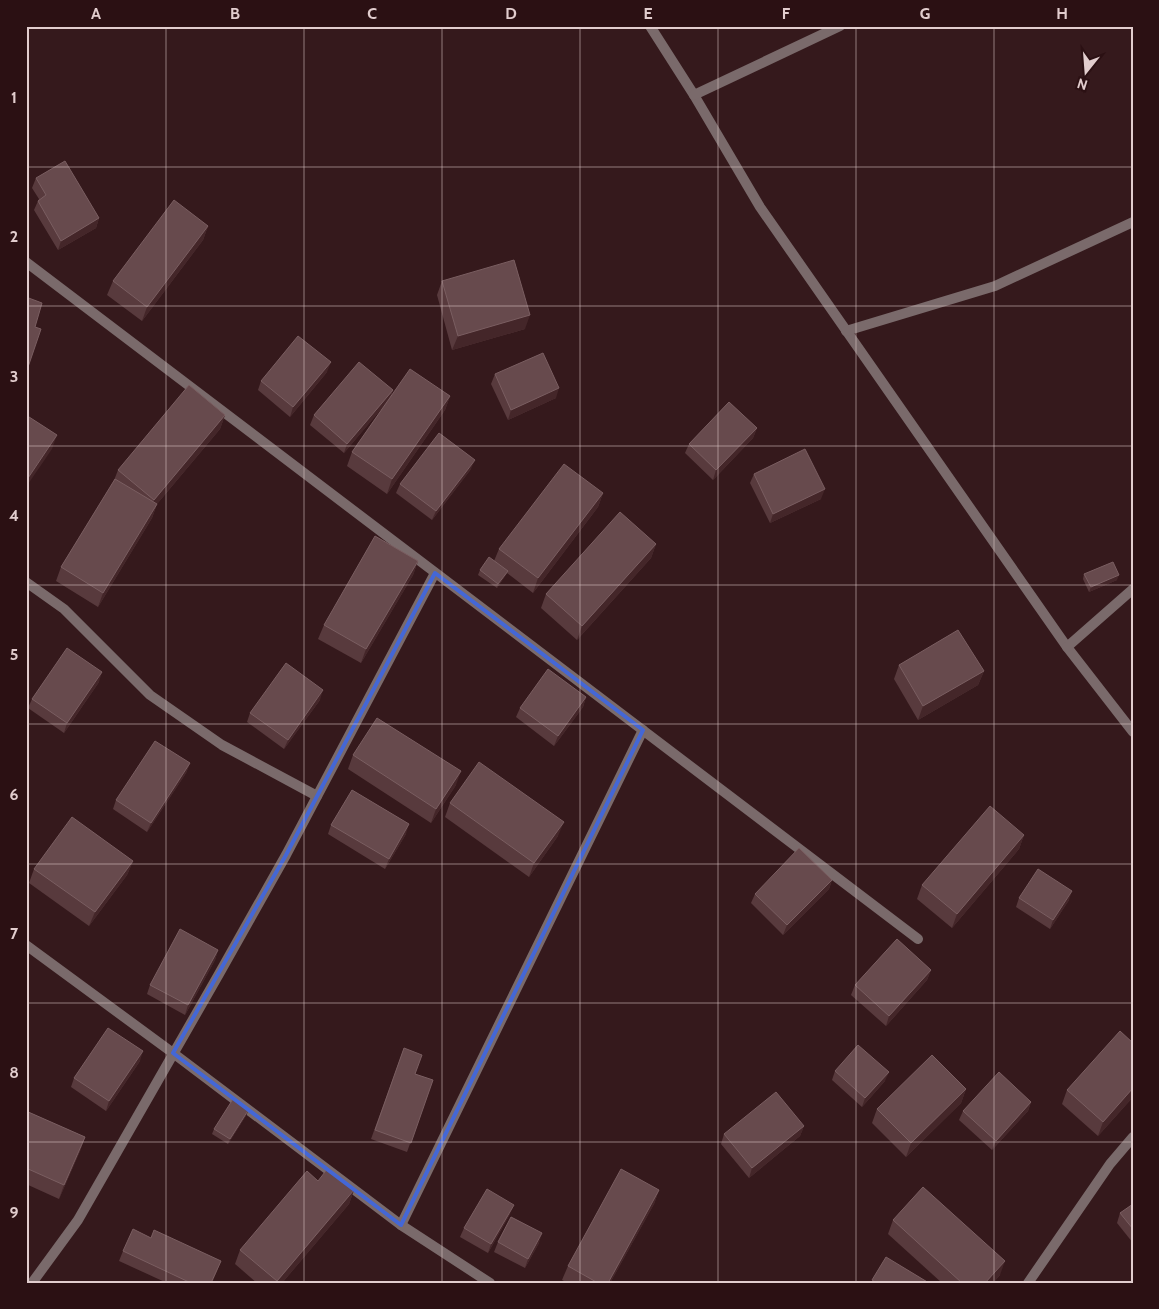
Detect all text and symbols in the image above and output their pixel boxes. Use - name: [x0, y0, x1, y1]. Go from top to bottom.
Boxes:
- text: A: [91, 4, 101, 23]
- text: B: [230, 4, 240, 23]
- text: C: [367, 4, 377, 23]
- text: D: [505, 4, 517, 23]
- text: E: [643, 4, 653, 23]
- text: F: [782, 4, 791, 23]
- text: G: [920, 4, 930, 23]
- text: H: [1056, 4, 1068, 23]
- north arrow: [1062, 48, 1112, 98]
- text: N: [1075, 74, 1090, 94]
- text: 1: [11, 88, 17, 107]
- text: 2: [10, 227, 18, 246]
- text: 3: [10, 367, 18, 386]
- text: 4: [9, 506, 19, 525]
- text: 5: [10, 645, 18, 664]
- text: 6: [10, 785, 19, 804]
- text: 7: [10, 924, 19, 943]
- text: 8: [9, 1063, 19, 1082]
- text: 9: [10, 1203, 19, 1222]

